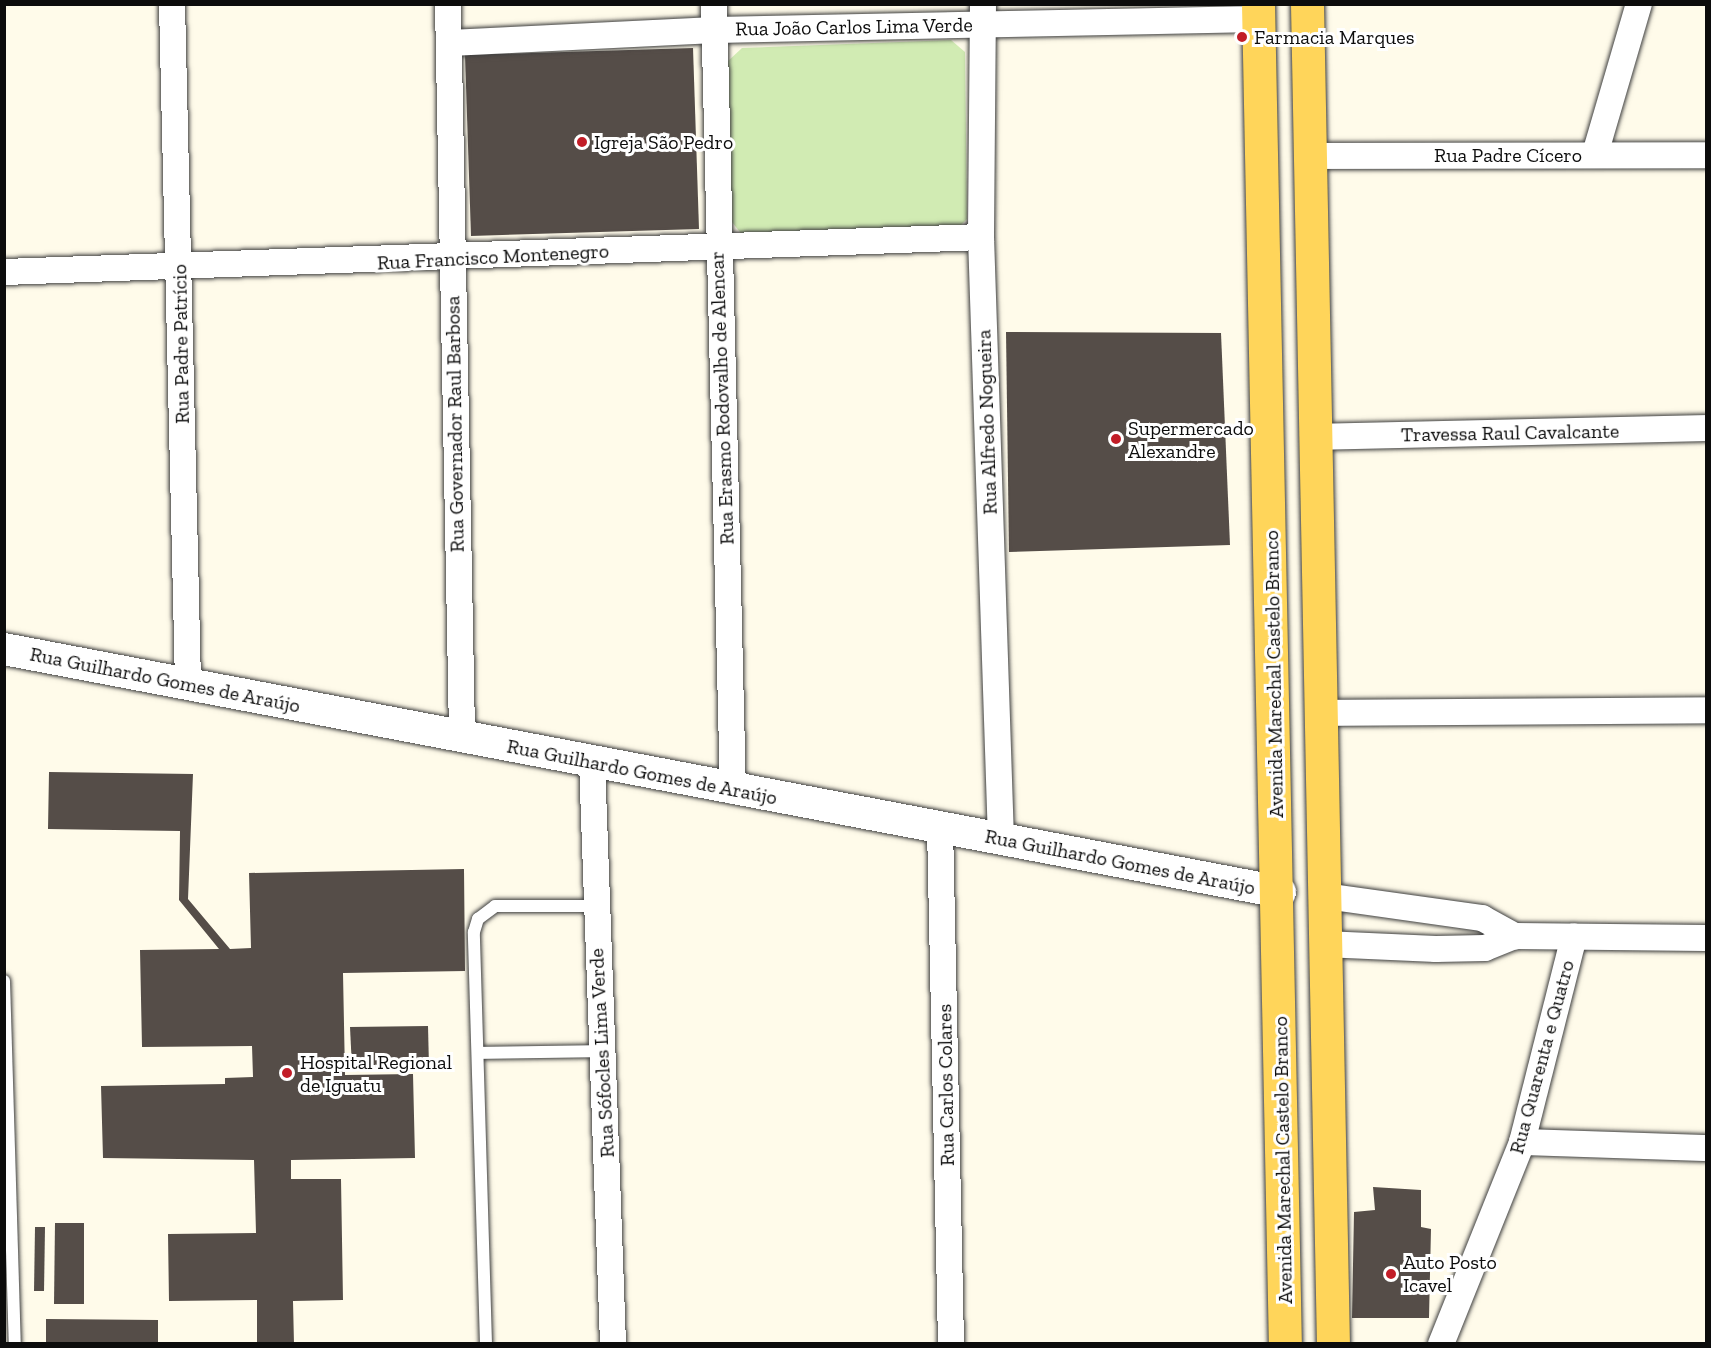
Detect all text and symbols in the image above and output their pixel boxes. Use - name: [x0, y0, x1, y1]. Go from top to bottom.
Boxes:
- street label: Rua João Carlos Lima Verde: [735, 13, 973, 41]
- place label: Farmacia Marques: [1254, 25, 1414, 49]
- marker: Farmacia Marques: [1235, 30, 1249, 44]
- place label: Igreja São Pedro: [594, 130, 733, 154]
- marker: Igreja São Pedro: [575, 135, 589, 149]
- street label: Rua Padre Cícero: [1434, 143, 1582, 167]
- street label: Rua Francisco Montenegro: [376, 239, 610, 275]
- street label: Rua Erasmo Rodovalho de Alencar: [705, 251, 739, 545]
- street label: Rua Padre Patrício: [168, 264, 194, 424]
- street label: Rua Governador Raul Barbosa: [441, 295, 469, 553]
- street label: Rua Alfredo Nogueira: [972, 329, 1002, 515]
- place label: Supermercado Alexandre: [1128, 416, 1254, 463]
- street label: Travessa Raul Cavalcante: [1401, 419, 1619, 447]
- marker: Supermercado Alexandre: [1109, 432, 1123, 446]
- street label: Avenida Marechal Castelo Branco: [1259, 530, 1289, 818]
- street label: Rua Guilhardo Gomes de Araújo: [28, 642, 302, 718]
- street label: Rua Guilhardo Gomes de Araújo: [505, 734, 779, 810]
- street label: Rua Guilhardo Gomes de Araújo: [983, 824, 1257, 900]
- street label: Rua Sófocles Lima Verde: [585, 947, 619, 1159]
- street label: Rua Quarenta e Quatro: [1505, 957, 1579, 1157]
- street label: Rua Carlos Colares: [933, 1004, 959, 1166]
- street label: Avenida Marechal Castelo Branco: [1268, 1016, 1298, 1304]
- place label: Hospital Regional de Iguatu: [300, 1050, 452, 1097]
- marker: Hospital Regional de Iguatu: [278, 1064, 296, 1082]
- place label: Auto Posto Icavel: [1403, 1250, 1497, 1297]
- marker: Auto Posto Icavel: [1384, 1267, 1398, 1281]

